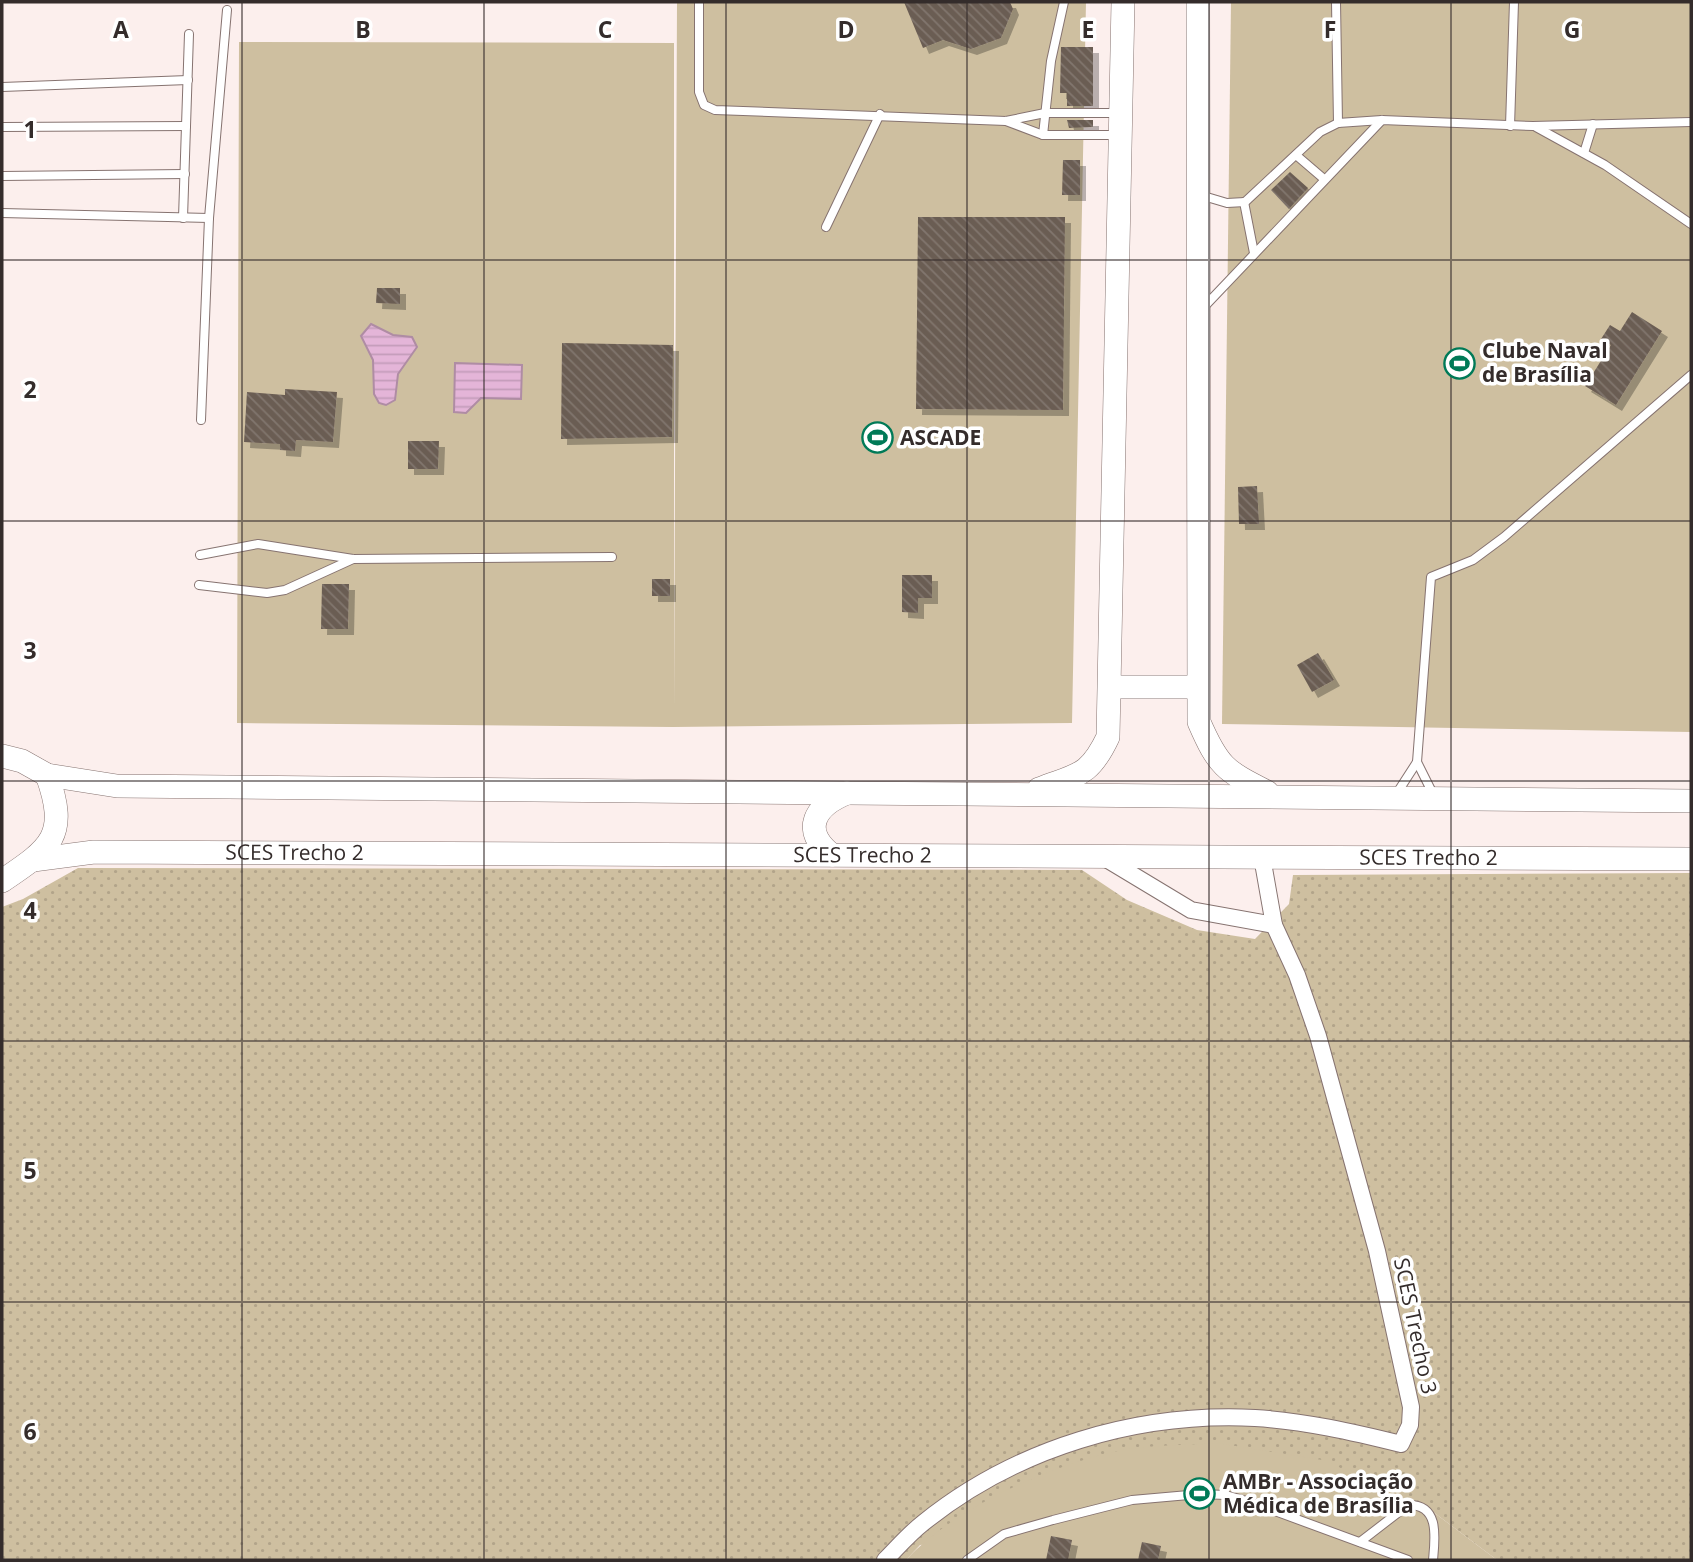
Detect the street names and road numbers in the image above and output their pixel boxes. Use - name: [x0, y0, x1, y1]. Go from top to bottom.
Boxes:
- street label: SCES Trecho 2: [225, 838, 364, 866]
- street label: SCES Trecho 2: [793, 840, 932, 869]
- street label: SCES Trecho 2: [1359, 843, 1498, 871]
- street label: SCES Trecho 3: [1388, 1255, 1444, 1396]

